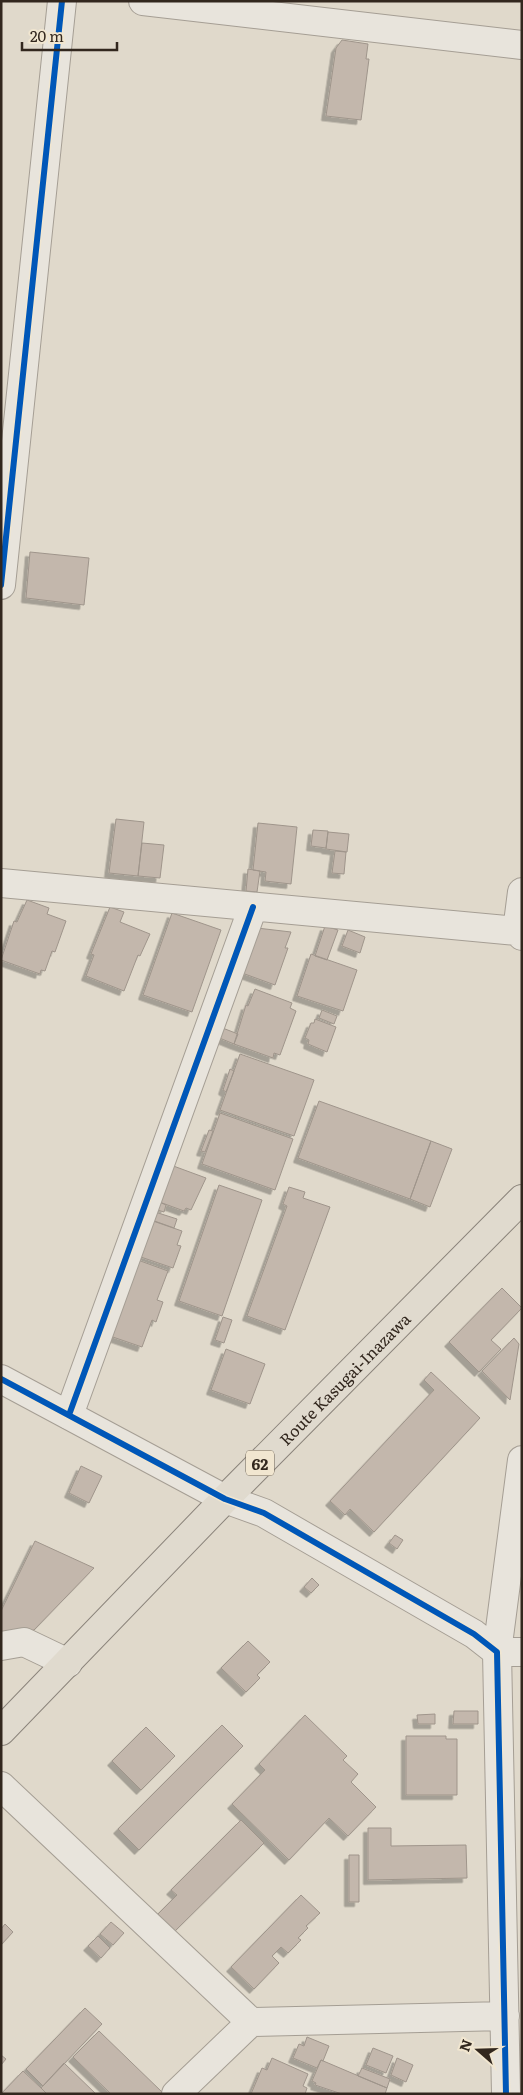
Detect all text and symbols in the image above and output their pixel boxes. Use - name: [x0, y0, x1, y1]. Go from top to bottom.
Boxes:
- scale bar: [22, 20, 118, 52]
- text: 20 m: [30, 24, 64, 47]
- street label: Route Kasugai-Inazawa: [273, 1307, 416, 1450]
- road number: 62: [246, 1450, 274, 1476]
- north arrow: [453, 2025, 503, 2075]
- text: N: [453, 2036, 476, 2054]

